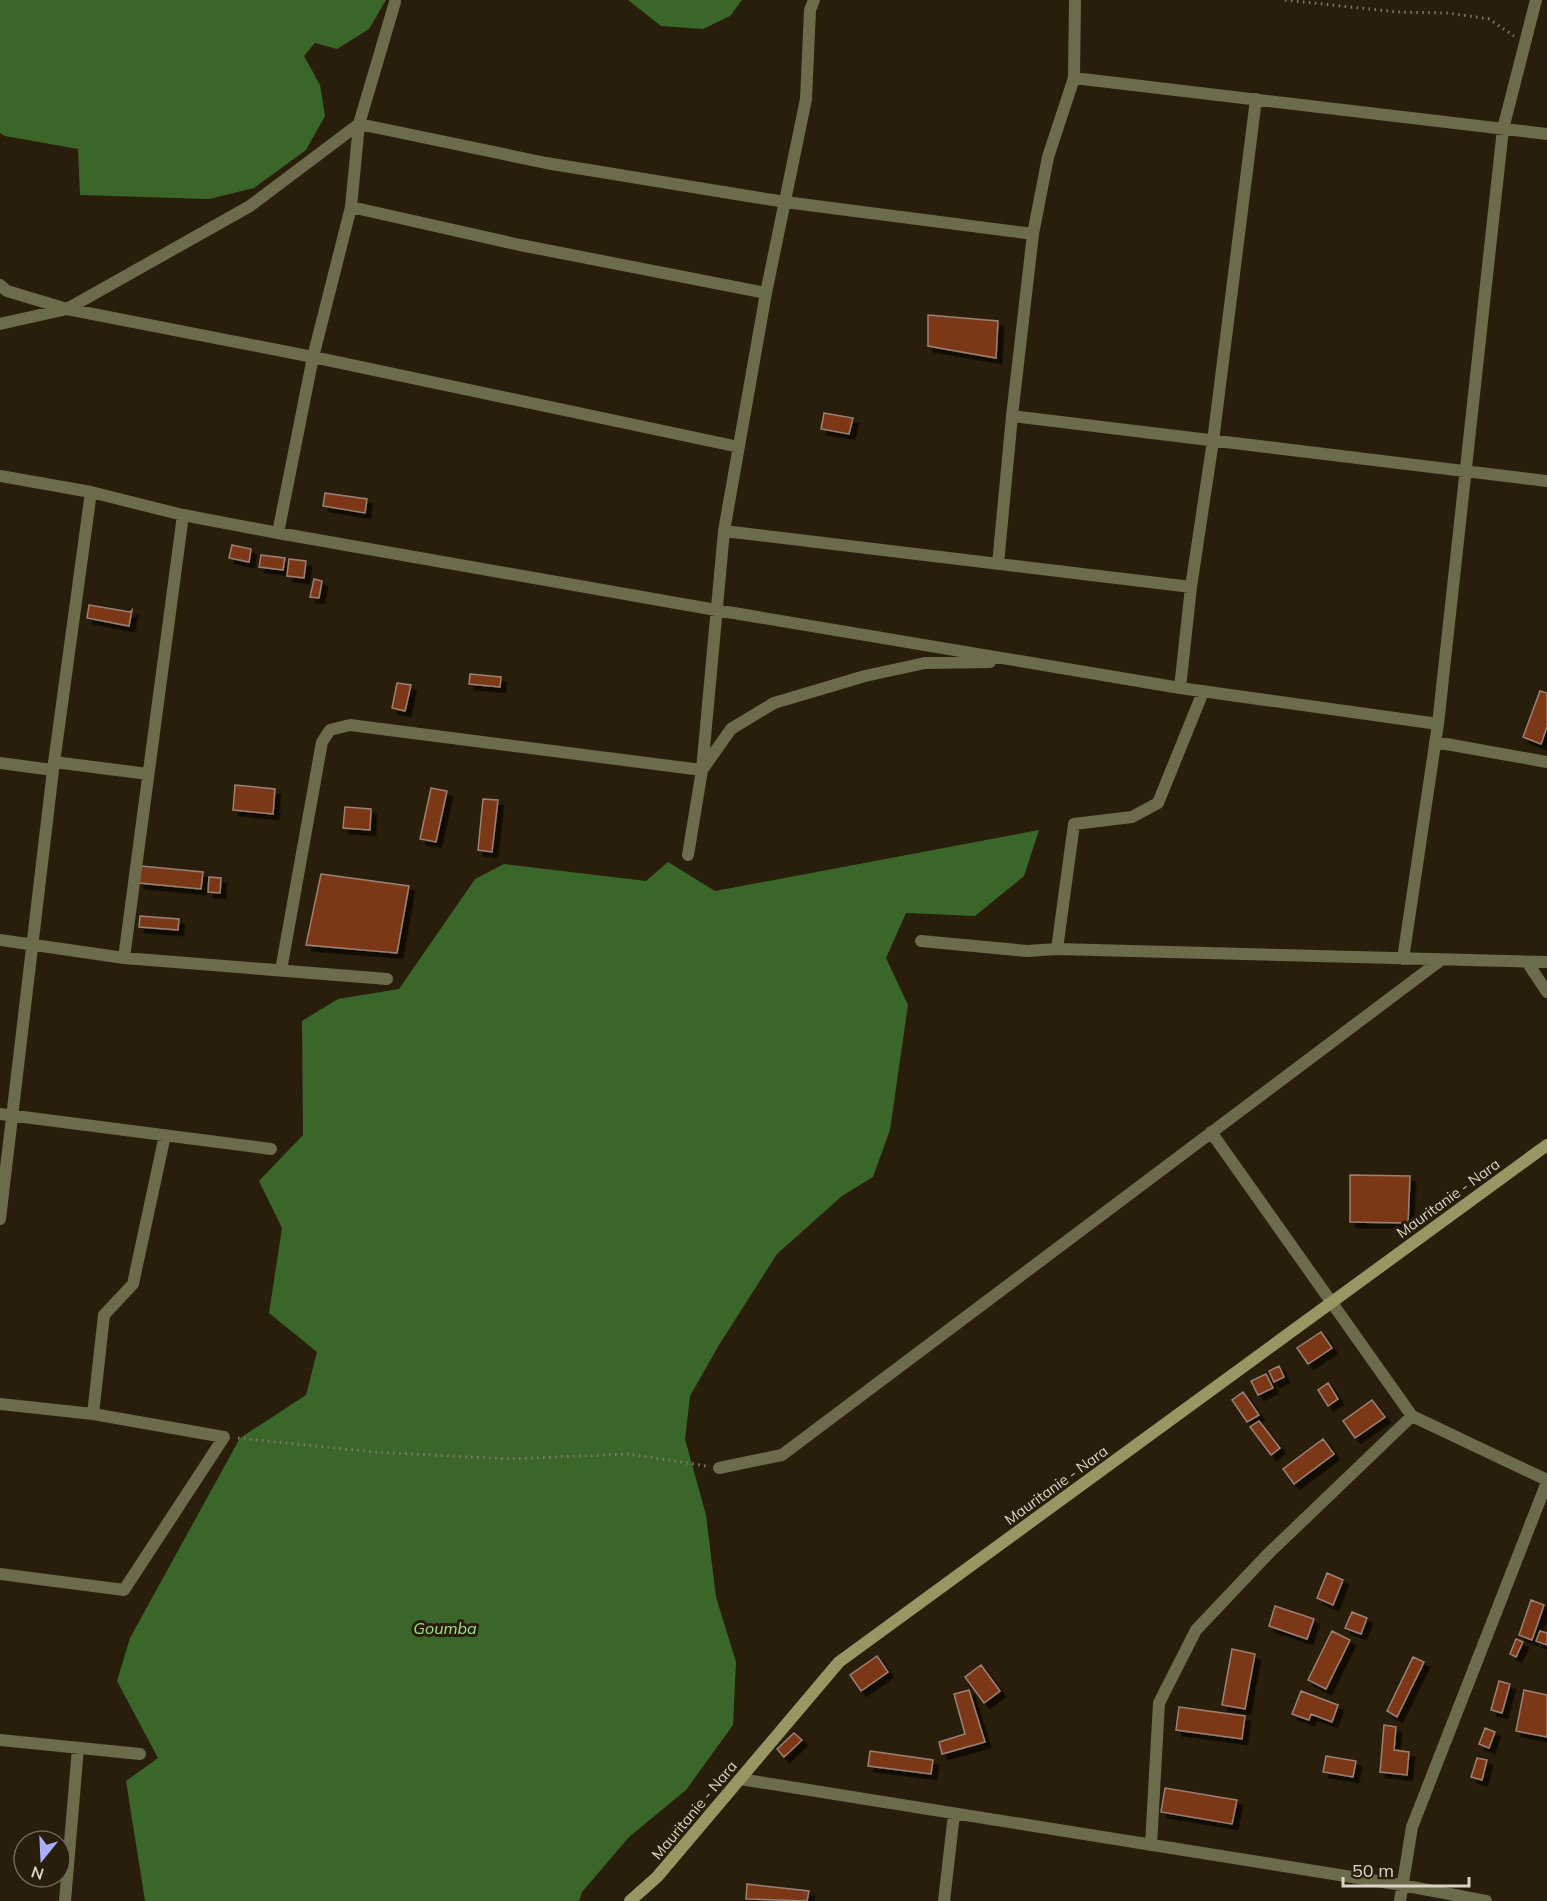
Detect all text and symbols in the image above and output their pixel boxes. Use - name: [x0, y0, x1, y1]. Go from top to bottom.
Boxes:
- street label: Mauritanie - Nara: [1393, 1154, 1503, 1242]
- street label: Mauritanie - Nara: [1001, 1441, 1111, 1529]
- water label: Goumba: [413, 1618, 477, 1638]
- street label: Mauritanie - Nara: [647, 1757, 741, 1863]
- north arrow: [12, 1829, 72, 1889]
- scale bar: [1343, 1850, 1469, 1888]
- text: 50 m: [1352, 1859, 1394, 1882]
- text: N: [29, 1862, 46, 1885]

